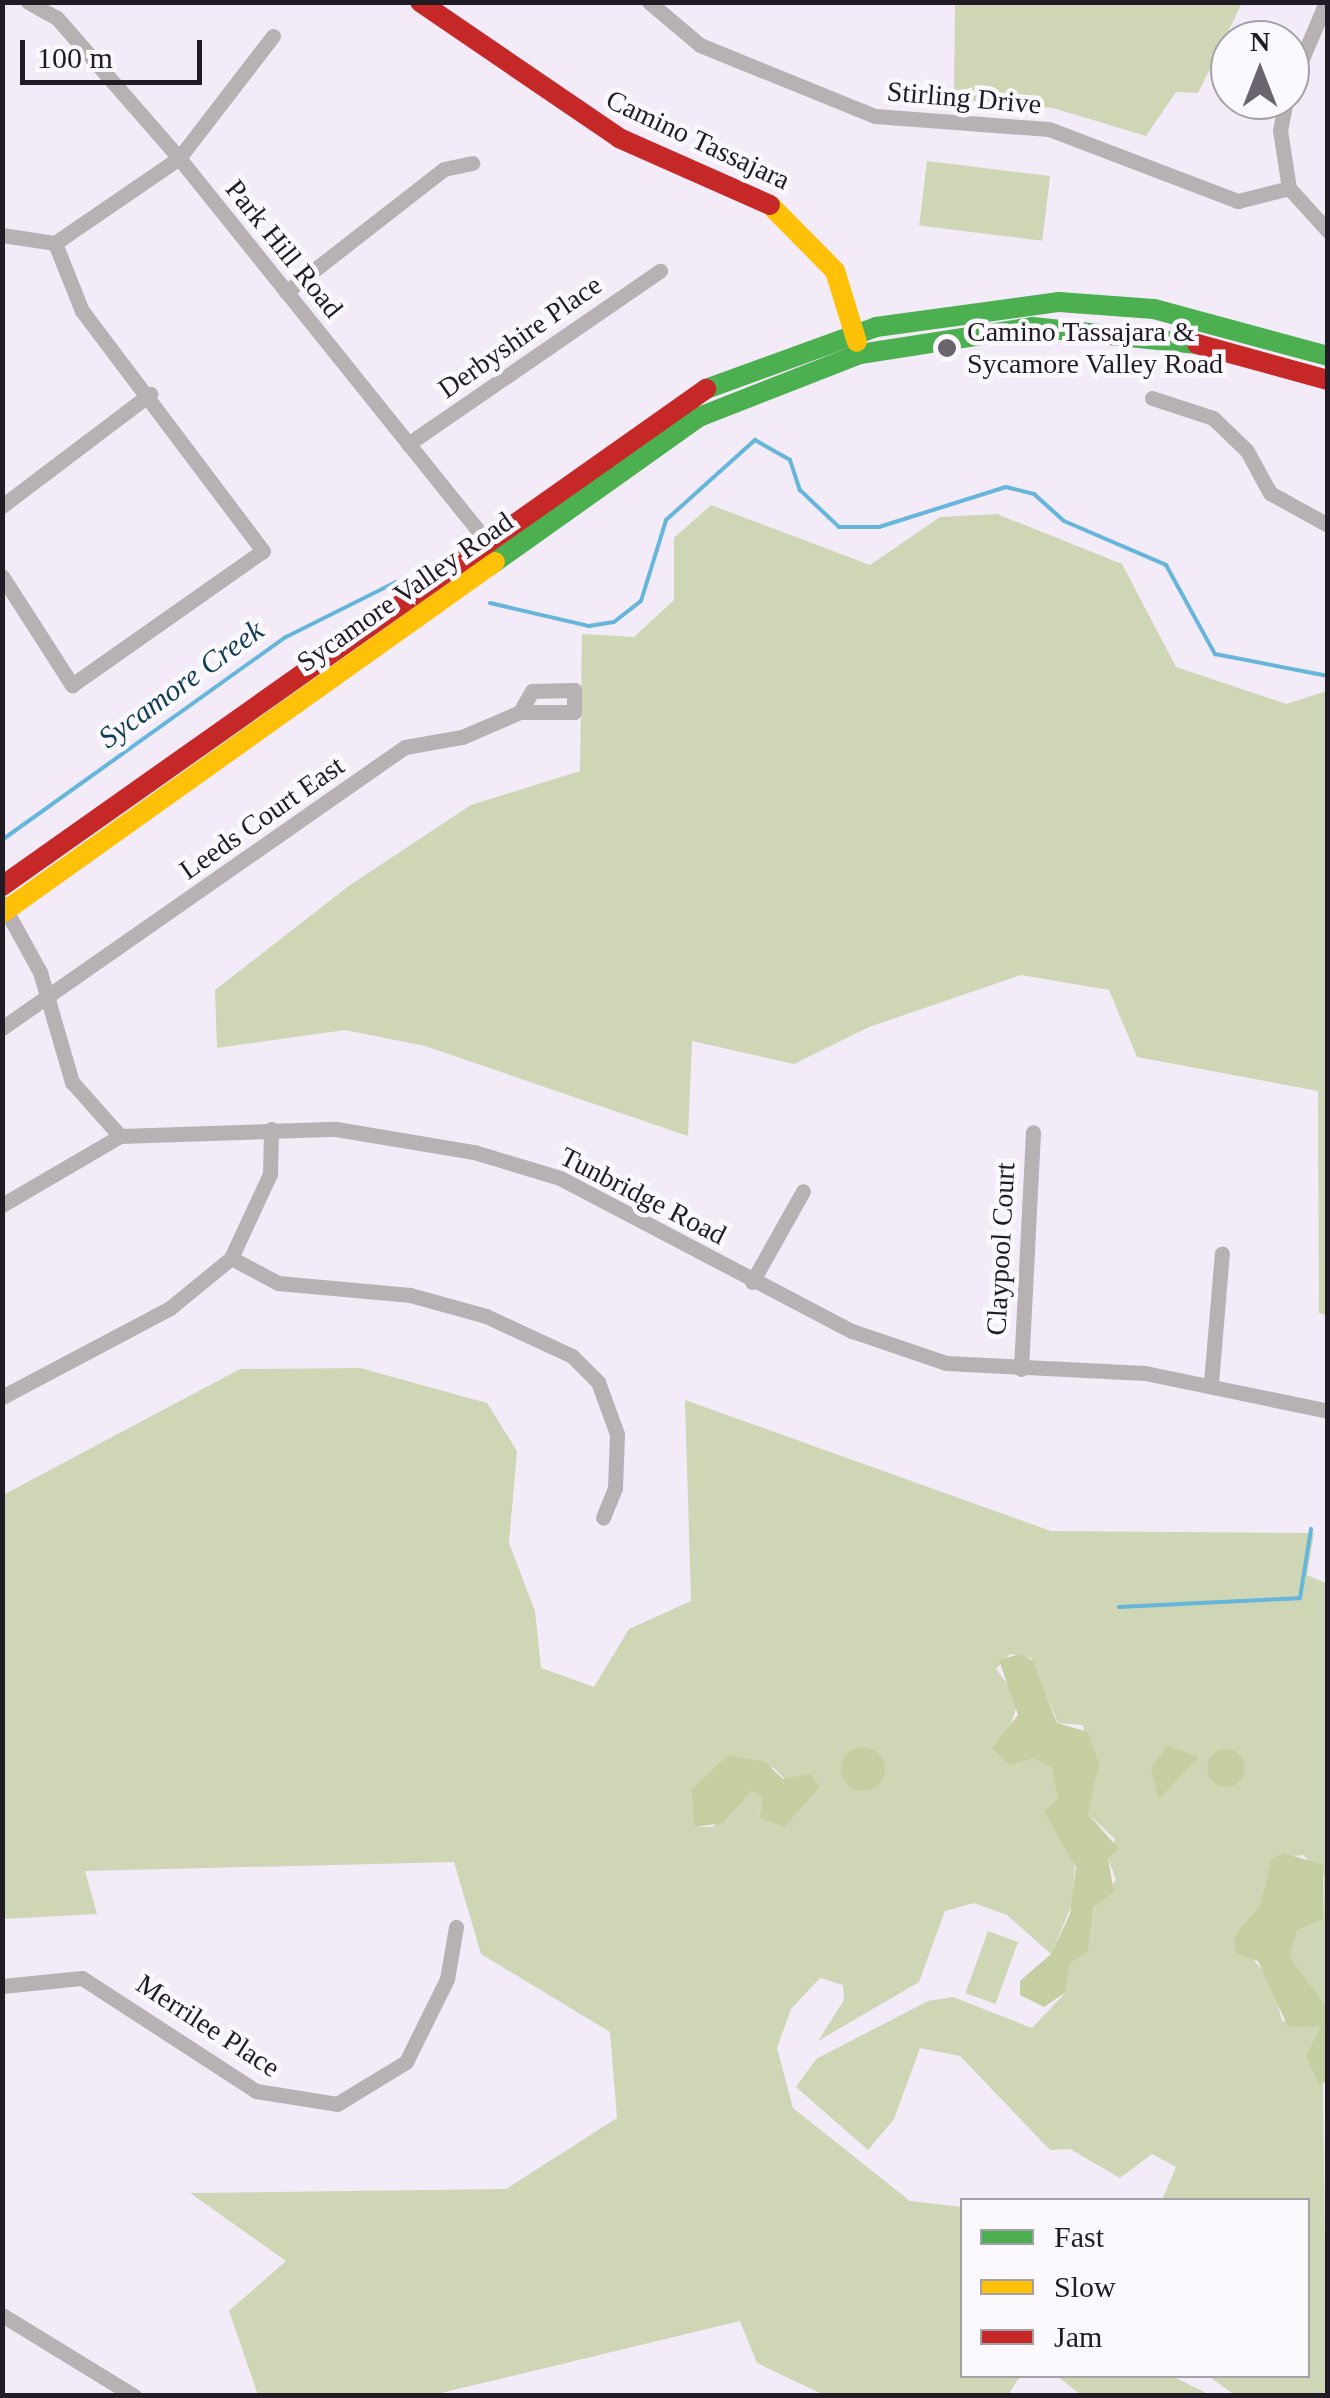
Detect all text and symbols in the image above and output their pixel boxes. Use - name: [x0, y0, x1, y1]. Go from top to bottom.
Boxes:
- scale bar: [25, 20, 208, 82]
- north arrow: [1210, 20, 1310, 120]
- text: N: [1250, 26, 1270, 57]
- text: 100 m: [37, 41, 113, 74]
- street label: Stirling Drive: [885, 75, 1043, 121]
- street label: Camino Tassajara: [601, 83, 795, 197]
- street label: Park Hill Road: [218, 173, 350, 325]
- street label: Derbyshire Place: [432, 268, 608, 406]
- place label: Camino Tassajara & Sycamore Valley Road: [967, 315, 1224, 381]
- marker: Camino Tassajara & Sycamore Valley Road: [936, 337, 958, 359]
- street label: Sycamore Valley Road: [290, 505, 520, 679]
- water label: Sycamore Creek: [91, 612, 271, 756]
- street label: Leeds Court East: [173, 749, 351, 887]
- street label: Tunbridge Road: [554, 1140, 732, 1252]
- street label: Claypool Court: [980, 1162, 1022, 1336]
- street label: Merrilee Place: [130, 1967, 286, 2085]
- legend: [960, 2198, 1310, 2378]
- text: Fast: [1054, 2220, 1104, 2253]
- text: Slow: [1054, 2270, 1116, 2303]
- text: Jam: [1054, 2320, 1102, 2353]

